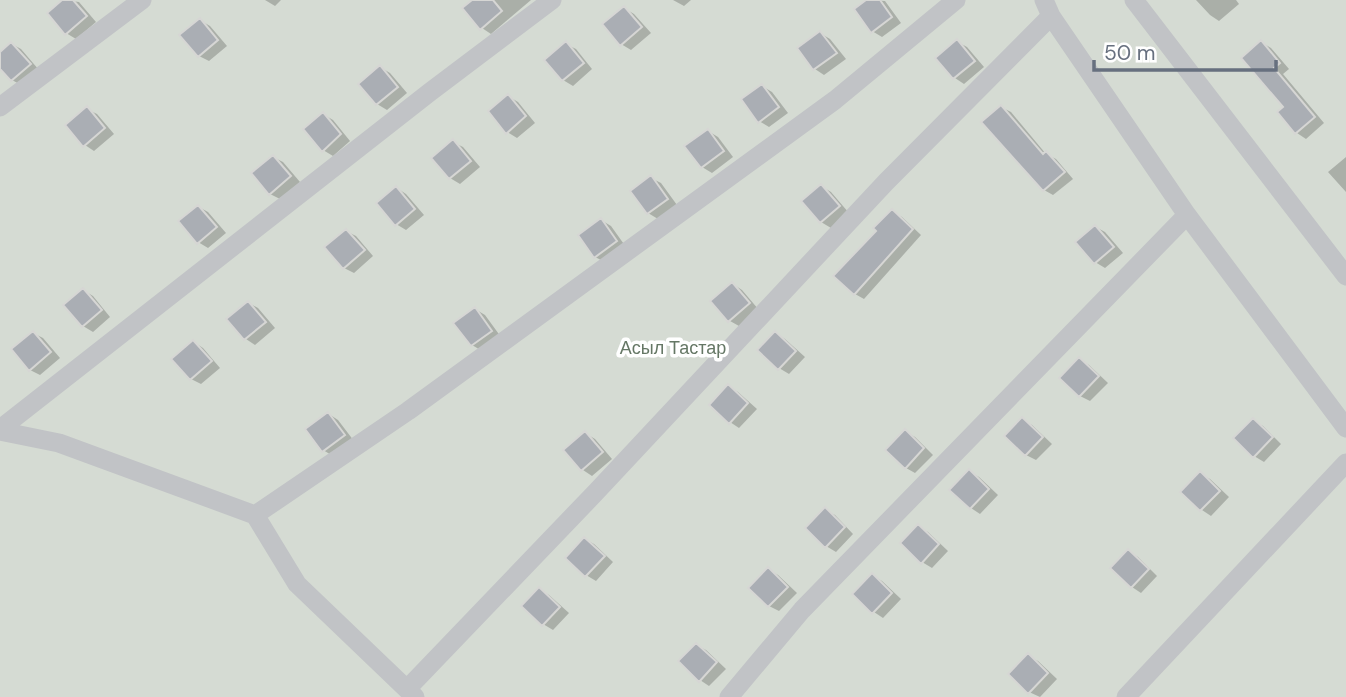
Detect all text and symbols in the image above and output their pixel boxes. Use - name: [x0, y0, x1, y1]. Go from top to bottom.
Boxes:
- scale bar: [1094, 28, 1276, 72]
- text: 50 m: [1104, 39, 1155, 67]
- park label: Асыл Тастар: [620, 336, 726, 360]

